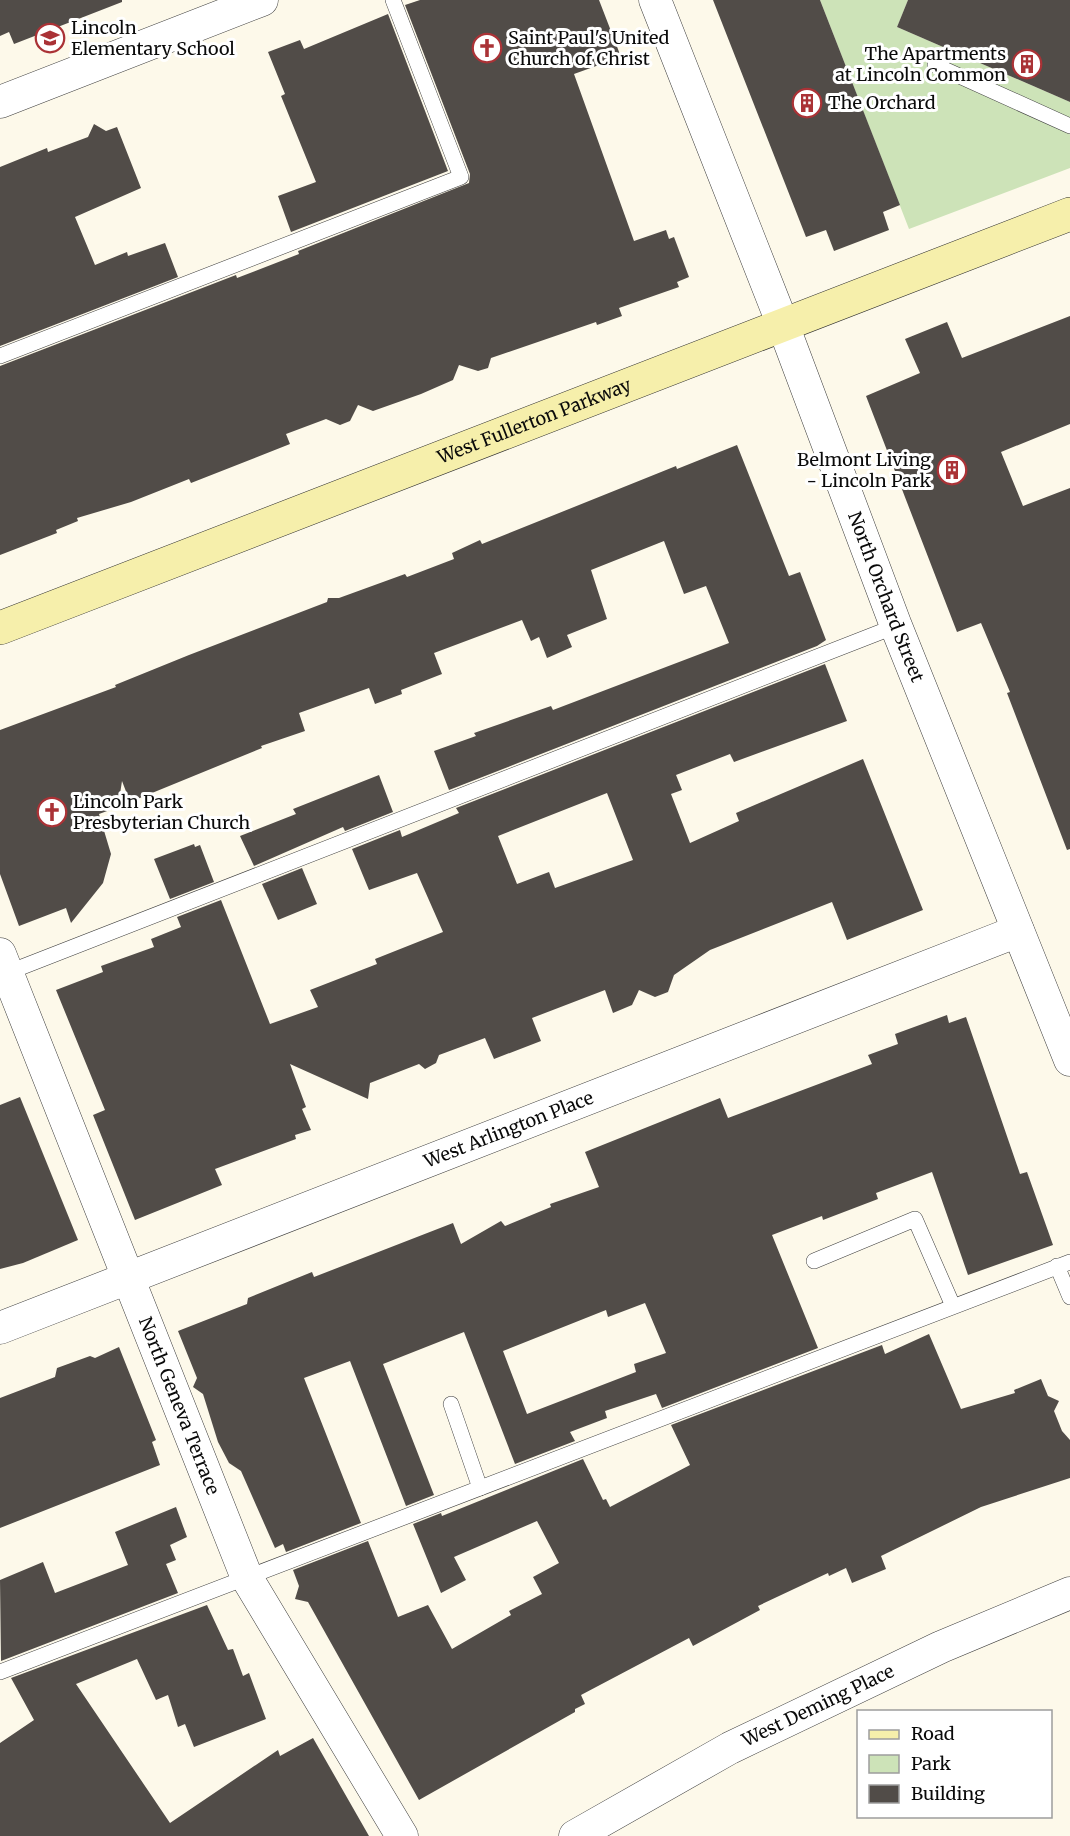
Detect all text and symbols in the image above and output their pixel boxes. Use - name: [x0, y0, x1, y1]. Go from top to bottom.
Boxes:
- place label: Lincoln Elementary School: [71, 16, 235, 60]
- school or university icon: Lincoln Elementary School: [34, 22, 66, 54]
- place label: Saint Paul's United Church of Christ: [508, 26, 670, 70]
- church icon: Saint Paul's United Church of Christ: [471, 32, 503, 64]
- place label: The Apartments at Lincoln Common: [835, 42, 1006, 86]
- building icon: The Apartments at Lincoln Common: [1011, 48, 1043, 80]
- building icon: The Orchard: [791, 87, 823, 119]
- place label: The Orchard: [828, 91, 936, 114]
- street label: West Fullerton Parkway: [433, 373, 635, 469]
- place label: Belmont Living - Lincoln Park: [797, 448, 932, 492]
- building icon: Belmont Living - Lincoln Park: [936, 454, 968, 486]
- street label: North Orchard Street: [843, 508, 929, 685]
- place label: Lincoln Park Presbyterian Church: [73, 790, 250, 834]
- church icon: Lincoln Park Presbyterian Church: [36, 796, 68, 828]
- street label: West Arlington Place: [420, 1086, 596, 1173]
- street label: North Geneva Terrace: [134, 1313, 225, 1498]
- street label: West Deming Place: [737, 1659, 898, 1752]
- legend: [857, 1710, 1052, 1818]
- text: Road: [911, 1722, 955, 1745]
- text: Park: [911, 1752, 952, 1775]
- text: Building: [911, 1782, 985, 1805]

